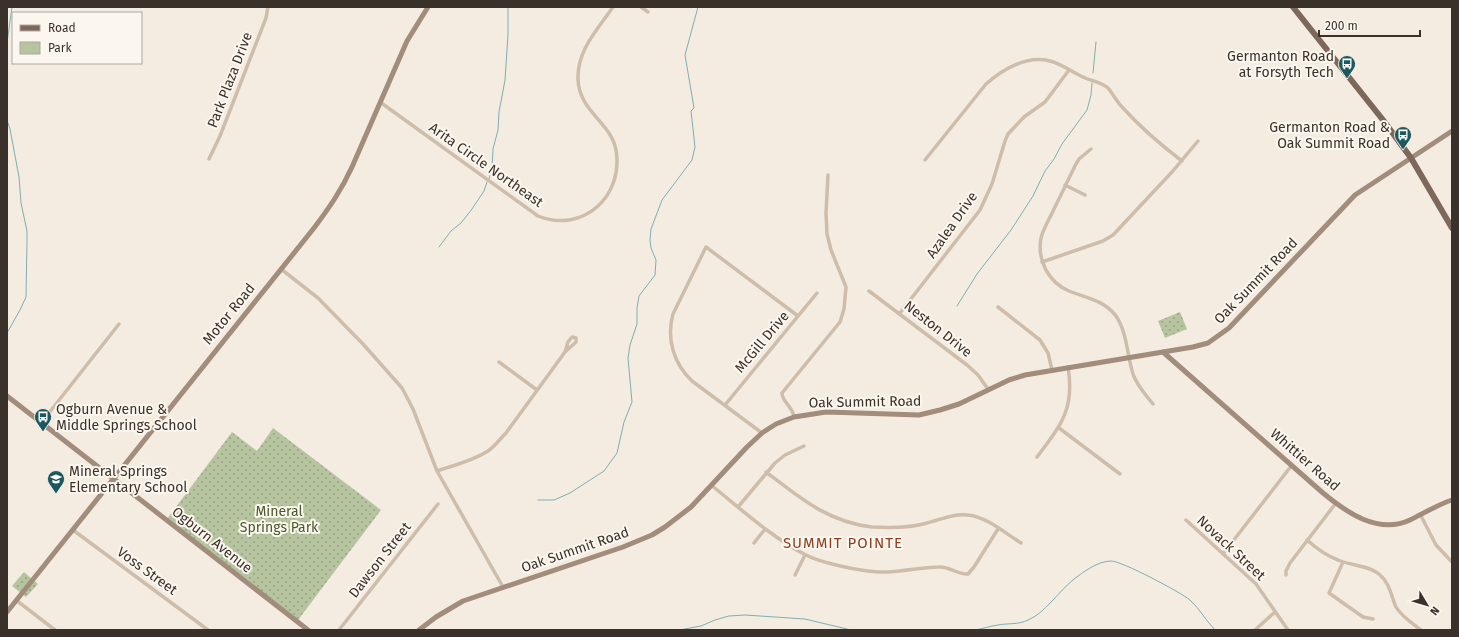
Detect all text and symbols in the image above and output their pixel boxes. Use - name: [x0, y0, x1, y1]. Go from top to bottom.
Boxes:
- legend: [12, 12, 142, 64]
- scale bar: [1319, 12, 1420, 38]
- text: 200 m: [1325, 19, 1358, 33]
- text: Road: [48, 21, 76, 35]
- street label: Park Plaza Drive: [204, 30, 256, 130]
- text: Park: [48, 41, 72, 55]
- place label: Germanton Road at Forsyth Tech: [1227, 48, 1334, 81]
- bus stop icon: Germanton Road at Forsyth Tech: [1337, 54, 1357, 79]
- street label: Arita Circle Northeast: [426, 119, 547, 211]
- place label: Germanton Road & Oak Summit Road: [1269, 119, 1390, 152]
- bus stop icon: Germanton Road & Oak Summit Road: [1393, 125, 1413, 150]
- street label: Azalea Drive: [923, 189, 981, 261]
- street label: Oak Summit Road: [1211, 235, 1301, 327]
- street label: Motor Road: [199, 280, 259, 348]
- street label: Neston Drive: [901, 297, 975, 361]
- street label: McGill Drive: [731, 308, 793, 376]
- street label: Oak Summit Road: [808, 393, 922, 411]
- place label: Ogburn Avenue & Middle Springs School: [56, 401, 197, 434]
- bus stop icon: Ogburn Avenue & Middle Springs School: [33, 407, 53, 432]
- street label: Whittier Road: [1267, 425, 1343, 495]
- place label: Mineral Springs Elementary School: [69, 463, 187, 496]
- school or university icon: Mineral Springs Elementary School: [46, 469, 66, 494]
- street label: Ogburn Avenue: [168, 503, 256, 577]
- park label: Mineral Springs Park: [240, 503, 319, 536]
- street label: Novack Street: [1193, 512, 1269, 585]
- street label: Dawson Street: [345, 518, 415, 601]
- street label: Oak Summit Road: [519, 524, 631, 576]
- district label: SUMMIT POINTE: [783, 534, 903, 552]
- street label: Voss Street: [114, 543, 181, 599]
- north arrow: [1407, 585, 1447, 625]
- text: N: [1427, 604, 1442, 618]

